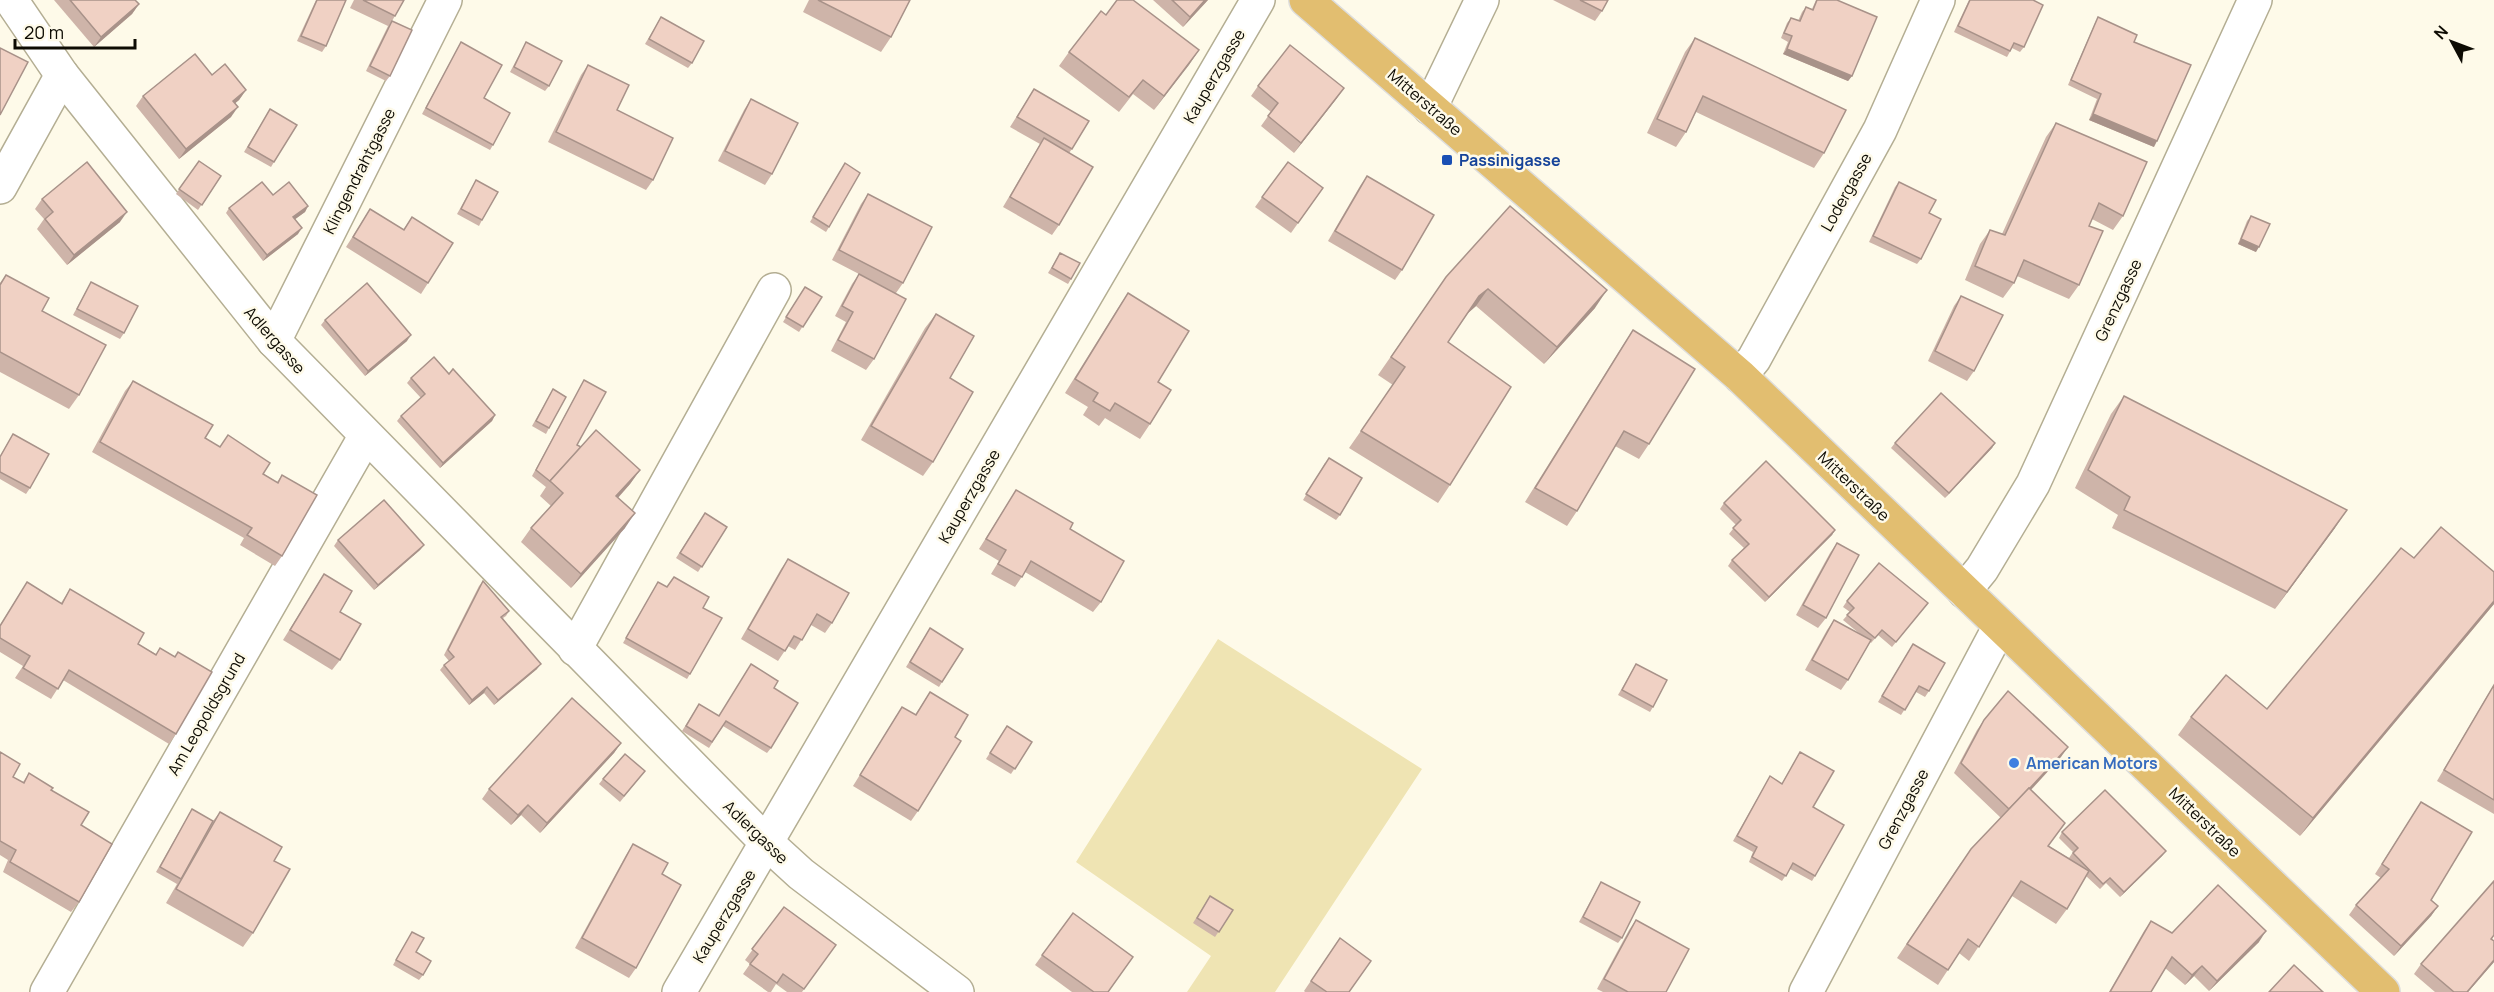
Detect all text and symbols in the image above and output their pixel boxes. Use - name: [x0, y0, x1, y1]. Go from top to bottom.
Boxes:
- scale bar: [15, 12, 135, 50]
- north arrow: [2422, 12, 2482, 72]
- text: 20 m: [24, 20, 64, 44]
- text: N: [2429, 21, 2453, 44]
- street label: Kauperzgasse: [1178, 25, 1250, 127]
- street label: Mitterstraße: [1383, 64, 1467, 140]
- street label: Klingendrahtgasse: [318, 104, 400, 238]
- place label: Passinigasse: [1459, 149, 1561, 171]
- street label: Lodergasse: [1815, 149, 1877, 235]
- marker: Passinigasse: [1440, 153, 1454, 167]
- street label: Grenzgasse: [2089, 255, 2147, 345]
- street label: Adlergasse: [240, 302, 310, 378]
- street label: Kauperzgasse: [933, 445, 1005, 547]
- street label: Mitterstraße: [1813, 446, 1895, 526]
- street label: Am Leopoldsgrund: [162, 649, 250, 779]
- place label: American Motors: [2026, 752, 2158, 774]
- marker: American Motors: [2007, 756, 2021, 770]
- street label: Grenzgasse: [1873, 765, 1933, 853]
- street label: Mitterstraße: [2164, 782, 2246, 862]
- street label: Adlergasse: [719, 795, 793, 869]
- street label: Kauperzgasse: [687, 865, 761, 967]

